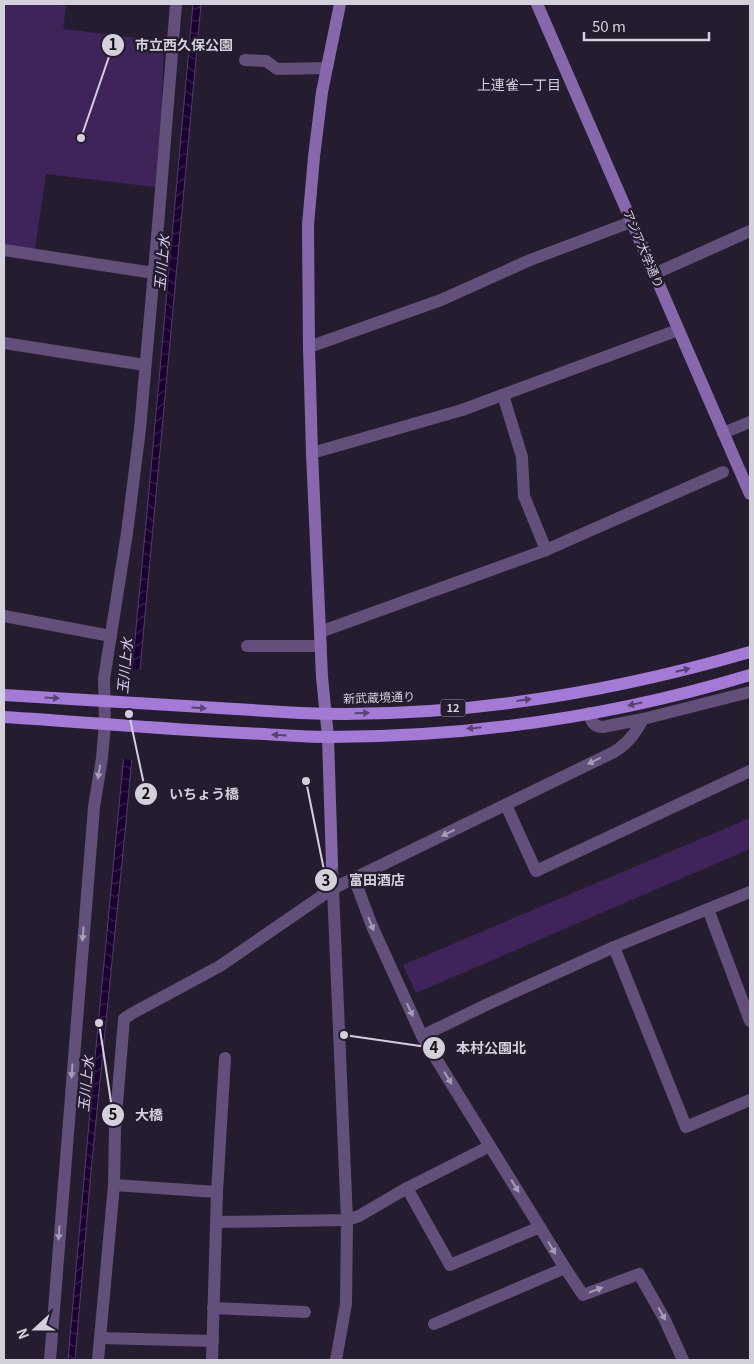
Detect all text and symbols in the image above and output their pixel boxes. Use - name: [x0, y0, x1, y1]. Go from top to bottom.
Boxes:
- scale bar: [584, 10, 709, 42]
- text: 50 m: [592, 15, 626, 36]
- callout: 市立西久保公園: [100, 30, 243, 59]
- text: 1: [109, 33, 117, 54]
- text: 市立西久保公園: [135, 34, 233, 54]
- district label: 上連雀一丁目: [477, 74, 561, 94]
- street label: アジア大学通り: [620, 207, 669, 290]
- water label: 玉川上水: [149, 232, 174, 292]
- water label: 玉川上水: [112, 635, 137, 695]
- one-way arrow: [676, 666, 691, 674]
- street label: 新武蔵境通り: [343, 687, 415, 706]
- one-way arrow: [45, 695, 61, 703]
- one-way arrow: [516, 696, 532, 704]
- road number: 12: [440, 700, 466, 716]
- one-way arrow: [627, 700, 643, 708]
- one-way arrow: [192, 705, 208, 713]
- one-way arrow: [354, 709, 370, 717]
- one-way arrow: [466, 725, 482, 733]
- one-way arrow: [271, 730, 287, 738]
- one-way arrow: [587, 757, 602, 765]
- one-way arrow: [95, 764, 103, 780]
- callout: いちょう橋: [134, 779, 249, 808]
- text: 2: [142, 782, 151, 803]
- text: いちょう橋: [169, 783, 239, 803]
- one-way arrow: [441, 828, 456, 837]
- callout: 富田酒店: [314, 866, 415, 895]
- text: 3: [322, 869, 331, 890]
- text: 富田酒店: [349, 869, 405, 889]
- one-way arrow: [367, 917, 375, 932]
- one-way arrow: [79, 926, 87, 942]
- one-way arrow: [406, 1003, 414, 1017]
- callout: 本村公園北: [421, 1033, 536, 1062]
- text: 4: [430, 1036, 439, 1057]
- text: 本村公園北: [456, 1037, 526, 1057]
- water label: 玉川上水: [73, 1053, 98, 1113]
- one-way arrow: [68, 1063, 76, 1079]
- one-way arrow: [443, 1071, 452, 1084]
- callout: 大橋: [100, 1100, 173, 1129]
- text: 5: [109, 1103, 118, 1124]
- text: 大橋: [135, 1104, 163, 1124]
- one-way arrow: [510, 1180, 520, 1193]
- one-way arrow: [55, 1225, 63, 1241]
- one-way arrow: [548, 1241, 557, 1254]
- one-way arrow: [588, 1286, 603, 1294]
- north arrow: [10, 1304, 60, 1354]
- one-way arrow: [657, 1307, 666, 1321]
- text: N: [11, 1326, 33, 1343]

